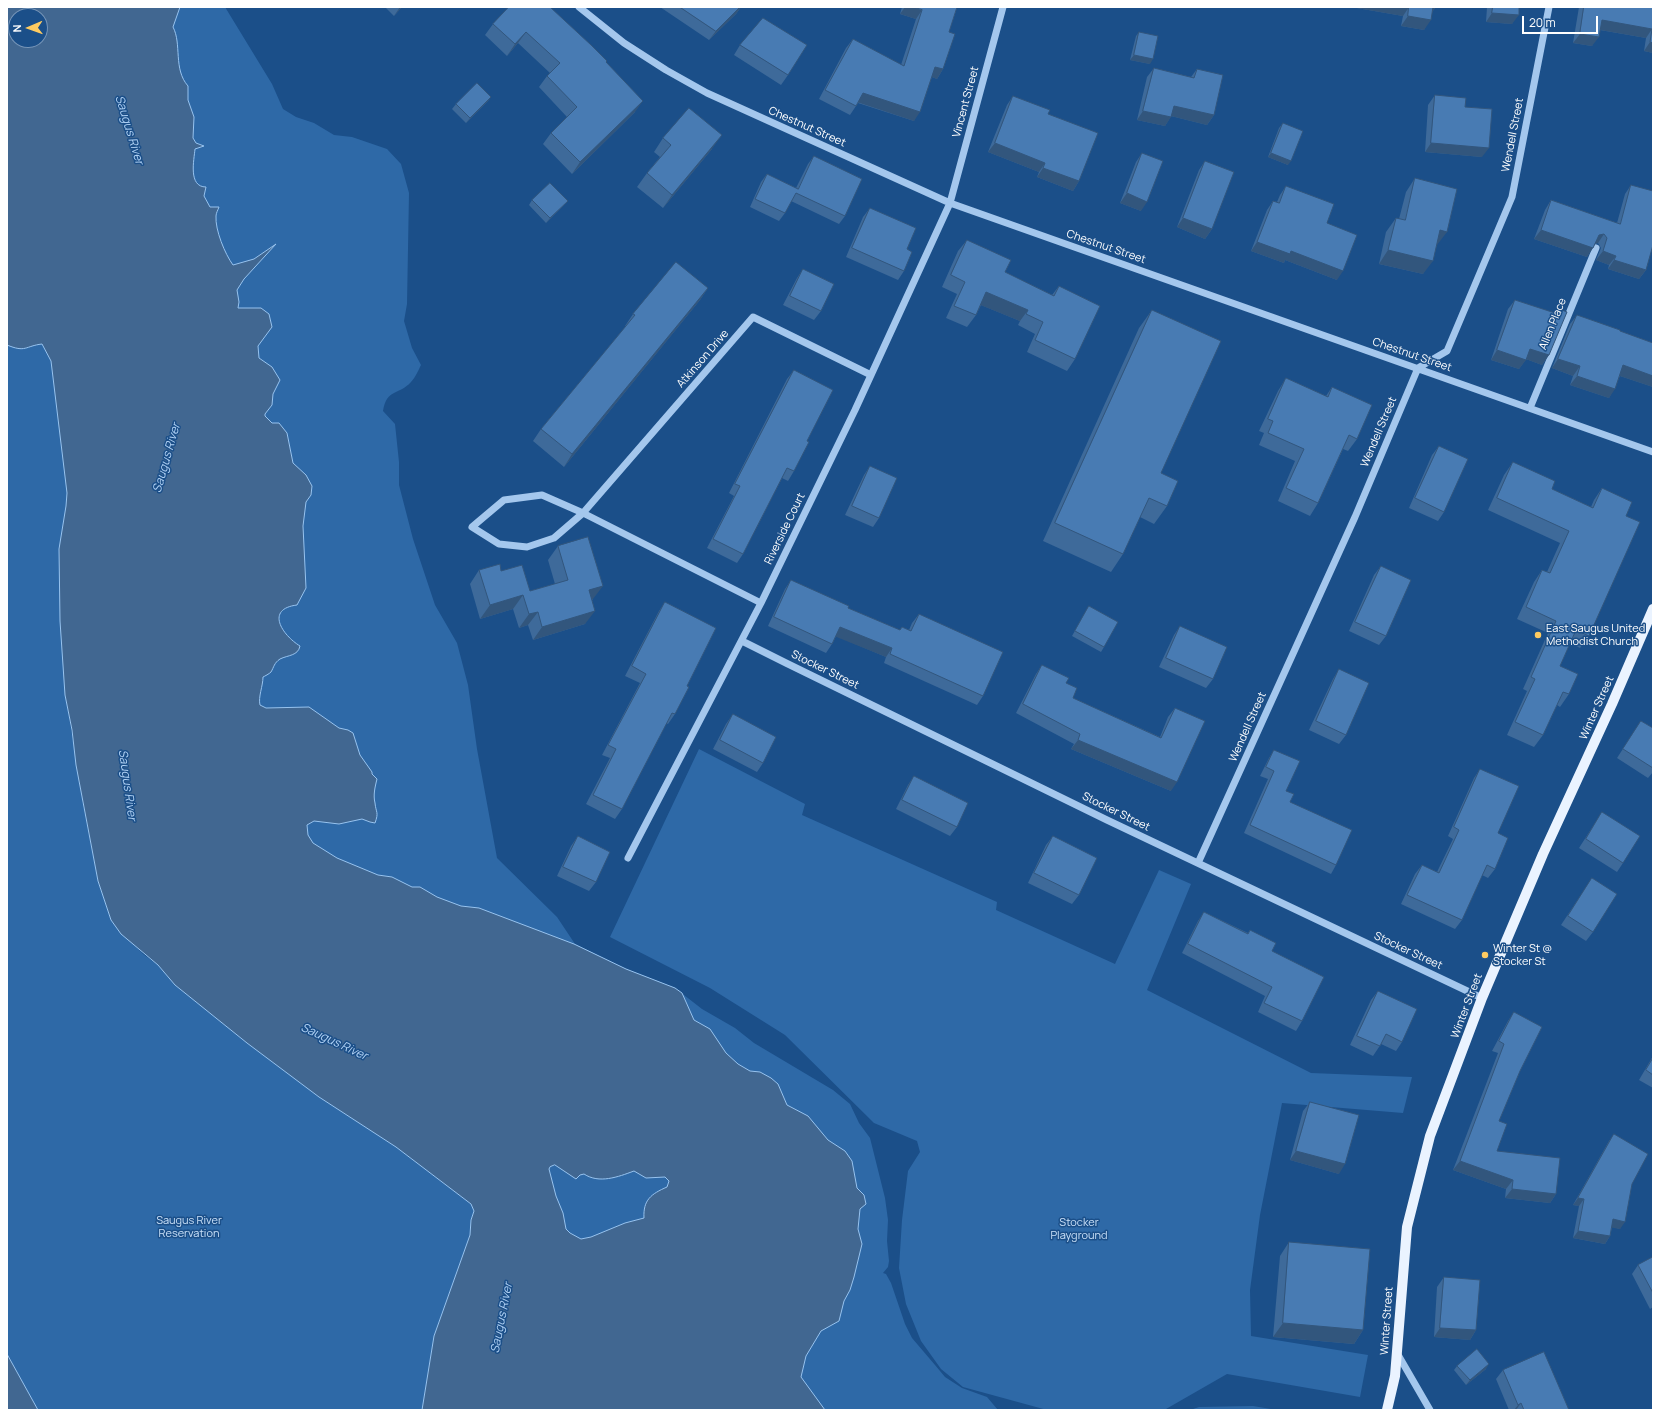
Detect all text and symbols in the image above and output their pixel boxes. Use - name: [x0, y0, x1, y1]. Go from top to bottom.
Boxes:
- north arrow: [8, 8, 48, 48]
- scale bar: [1524, 8, 1600, 34]
- text: 20 m: [1529, 14, 1556, 31]
- text: N: [9, 24, 24, 33]
- street label: Vincent Street: [950, 65, 982, 139]
- water label: Saugus River: [112, 94, 146, 166]
- street label: Wendell Street: [1499, 97, 1527, 173]
- street label: Chestnut Street: [766, 104, 848, 150]
- street label: Chestnut Street: [1065, 227, 1147, 267]
- street label: Allen Place: [1537, 296, 1569, 352]
- street label: Atkinson Drive: [674, 327, 732, 391]
- street label: Chestnut Street: [1371, 335, 1453, 375]
- street label: Wendell Street: [1358, 395, 1400, 469]
- water label: Saugus River: [150, 422, 184, 494]
- street label: Riverside Court: [762, 491, 808, 567]
- place label: East Saugus United Methodist Church: [1546, 622, 1645, 648]
- marker: East Saugus United Methodist Church: [1533, 630, 1543, 640]
- street label: Stocker Street: [789, 648, 861, 692]
- street label: Winter Street: [1577, 674, 1617, 742]
- street label: Wendell Street: [1227, 690, 1269, 764]
- water label: Saugus River: [115, 749, 139, 821]
- street label: Stocker Street: [1080, 790, 1152, 834]
- street label: Stocker Street: [1372, 929, 1444, 973]
- place label: Winter St @ Stocker St: [1493, 942, 1552, 968]
- marker: Winter St @ Stocker St: [1480, 950, 1490, 960]
- street label: Winter Street: [1449, 972, 1485, 1040]
- water label: Saugus River: [298, 1020, 370, 1064]
- park label: Saugus River Reservation: [156, 1214, 222, 1240]
- park label: Stocker Playground: [1050, 1216, 1108, 1242]
- water label: Saugus River: [488, 1281, 516, 1355]
- street label: Winter Street: [1378, 1286, 1396, 1356]

